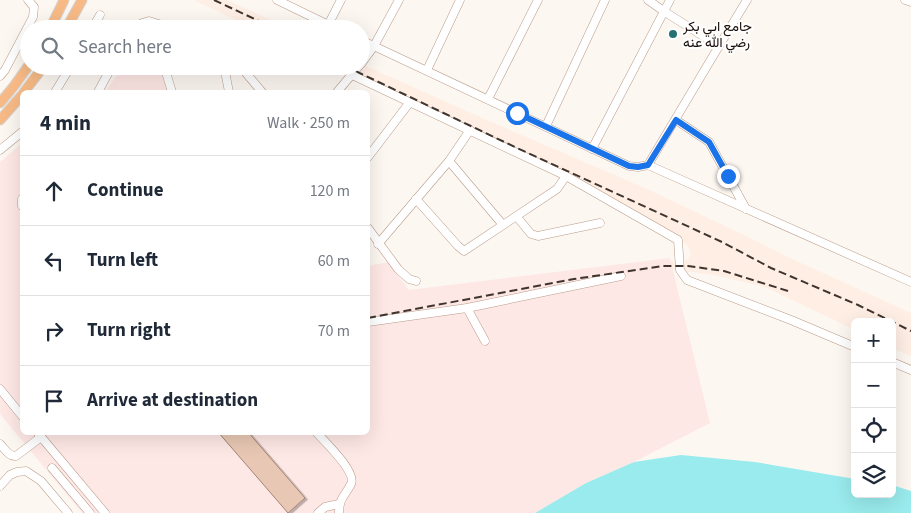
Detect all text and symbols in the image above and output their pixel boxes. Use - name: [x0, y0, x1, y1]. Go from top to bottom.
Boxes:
- place label: جامع ابي بكر رضي الله عنه: [682, 17, 752, 54]
- search box: [20, 20, 370, 75]
- marker: جامع ابي بكر رضي الله عنه: [667, 28, 679, 40]
- icon: search: [38, 34, 66, 62]
- text: Search here: [78, 34, 172, 61]
- route start: [506, 102, 529, 125]
- text: 4 min: [40, 108, 91, 138]
- text: Walk · 250 m: [267, 112, 350, 134]
- route end: [717, 165, 740, 188]
- icon: ahead: [40, 177, 68, 205]
- text: Continue: [87, 177, 164, 204]
- text: 120 m: [310, 180, 350, 202]
- icon: left: [40, 247, 68, 275]
- text: Turn left: [87, 247, 158, 274]
- text: 60 m: [318, 250, 350, 272]
- icon: right: [40, 317, 68, 345]
- text: Turn right: [87, 317, 171, 344]
- map controls: [851, 318, 896, 498]
- button: +: [851, 318, 896, 363]
- text: 70 m: [318, 320, 350, 342]
- button: −: [851, 363, 896, 408]
- icon: arrive: [40, 387, 68, 415]
- text: Arrive at destination: [87, 387, 258, 414]
- button: locate: [851, 408, 896, 453]
- button: layers: [851, 453, 896, 498]

